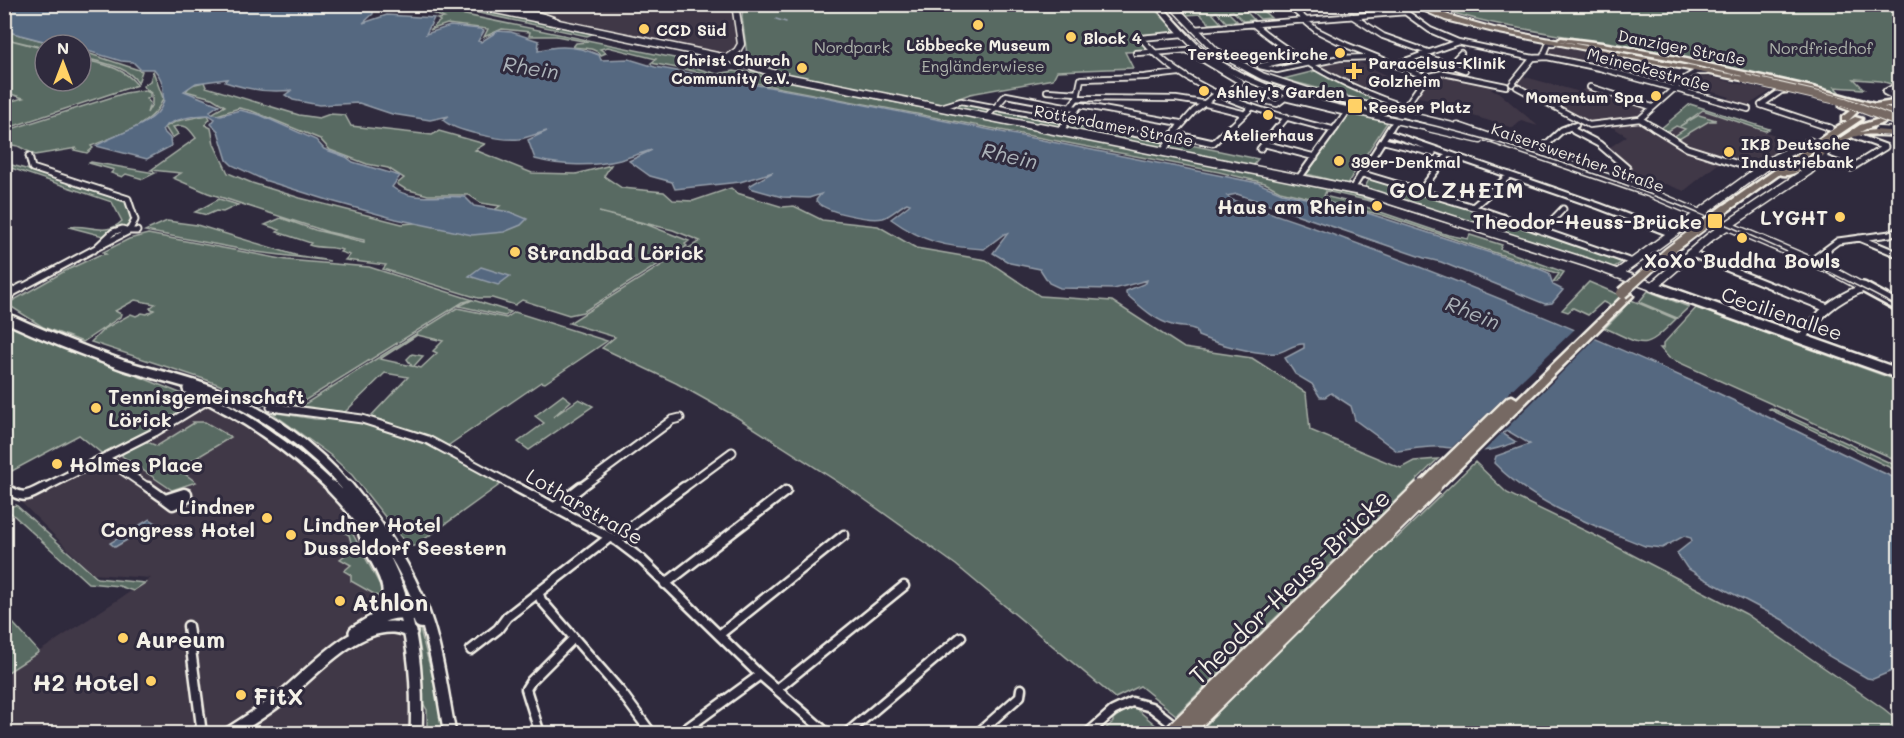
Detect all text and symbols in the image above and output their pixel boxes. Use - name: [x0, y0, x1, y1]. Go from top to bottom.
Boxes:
- marker: Löbbecke Museum: [971, 18, 985, 32]
- place label: CCD Süd: [656, 19, 726, 40]
- marker: CCD Süd: [637, 22, 651, 36]
- street label: Danziger Straße: [1616, 24, 1748, 70]
- place label: Block 4: [1083, 27, 1142, 48]
- marker: Block 4: [1064, 30, 1078, 44]
- north arrow: [33, 33, 93, 93]
- place label: Löbbecke Museum: [906, 34, 1050, 55]
- park label: Nordpark: [814, 36, 890, 57]
- text: N: [57, 37, 69, 58]
- park label: Nordfriedhof: [1769, 37, 1873, 58]
- street label: Meineckestraße: [1585, 42, 1713, 96]
- place label: Tersteegenkirche: [1187, 43, 1328, 64]
- marker: Tersteegenkirche: [1333, 46, 1347, 60]
- water label: Rhein: [501, 49, 561, 85]
- place label: Christ Church Community e.V.: [671, 49, 790, 88]
- place label: Paracelsus-Klinik Golzheim: [1368, 52, 1506, 91]
- park label: Engländerwiese: [921, 55, 1045, 76]
- marker: Christ Church Community e.V.: [795, 61, 809, 75]
- marker: Paracelsus-Klinik Golzheim: [1345, 62, 1363, 80]
- place label: Ashley's Garden: [1216, 81, 1344, 102]
- marker: Ashley's Garden: [1197, 84, 1211, 98]
- place label: Momentum Spa: [1525, 86, 1644, 107]
- marker: Momentum Spa: [1649, 89, 1663, 103]
- place label: Reeser Platz: [1368, 96, 1471, 117]
- marker: Reeser Platz: [1346, 97, 1364, 115]
- street label: Rotterdamer Straße: [1033, 99, 1195, 151]
- marker: Atelierhaus: [1261, 108, 1275, 122]
- street label: Kaiserswerther Straße: [1489, 118, 1667, 196]
- place label: Atelierhaus: [1222, 124, 1314, 145]
- place label: IKB Deutsche Industriebank: [1741, 133, 1854, 172]
- water label: Rhein: [979, 136, 1041, 174]
- marker: IKB Deutsche Industriebank: [1722, 145, 1736, 159]
- place label: 39er-Denkmal: [1351, 151, 1461, 172]
- marker: 39er-Denkmal: [1332, 154, 1346, 168]
- district label: GOLZHEIM: [1389, 175, 1525, 204]
- place label: Haus am Rhein: [1217, 193, 1365, 219]
- marker: Haus am Rhein: [1370, 199, 1384, 213]
- place label: LYGHT: [1760, 204, 1828, 230]
- place label: Theodor-Heuss-Brücke: [1473, 208, 1702, 234]
- marker: LYGHT: [1833, 210, 1847, 224]
- marker: Theodor-Heuss-Brücke: [1706, 212, 1724, 230]
- marker: XoXo Buddha Bowls: [1735, 231, 1749, 245]
- place label: Strandbad Lörick: [527, 239, 704, 265]
- marker: Strandbad Lörick: [508, 245, 522, 259]
- place label: XoXo Buddha Bowls: [1644, 247, 1840, 273]
- street label: Cecilienallee: [1718, 280, 1846, 346]
- water label: Rhein: [1442, 289, 1504, 335]
- place label: Tennisgemeinschaft Lörick: [108, 383, 305, 432]
- marker: Tennisgemeinschaft Lörick: [89, 401, 103, 415]
- place label: Holmes Place: [69, 451, 203, 477]
- marker: Holmes Place: [50, 457, 64, 471]
- street label: Lotharstraße: [522, 462, 648, 550]
- street label: Theodor-Heuss-Brücke: [1182, 482, 1396, 690]
- place label: Lindner Congress Hotel: [100, 493, 255, 542]
- marker: Lindner Congress Hotel: [260, 511, 274, 525]
- place label: Lindner Hotel Dusseldorf Seestern: [303, 511, 506, 560]
- marker: Lindner Hotel Dusseldorf Seestern: [284, 528, 298, 542]
- place label: Athlon: [352, 586, 428, 617]
- marker: Athlon: [333, 594, 347, 608]
- place label: Aureum: [135, 623, 225, 654]
- marker: Aureum: [116, 631, 130, 645]
- place label: H2 Hotel: [32, 666, 139, 697]
- marker: H2 Hotel: [144, 674, 158, 688]
- place label: FitX: [253, 680, 304, 711]
- marker: FitX: [234, 688, 248, 702]

